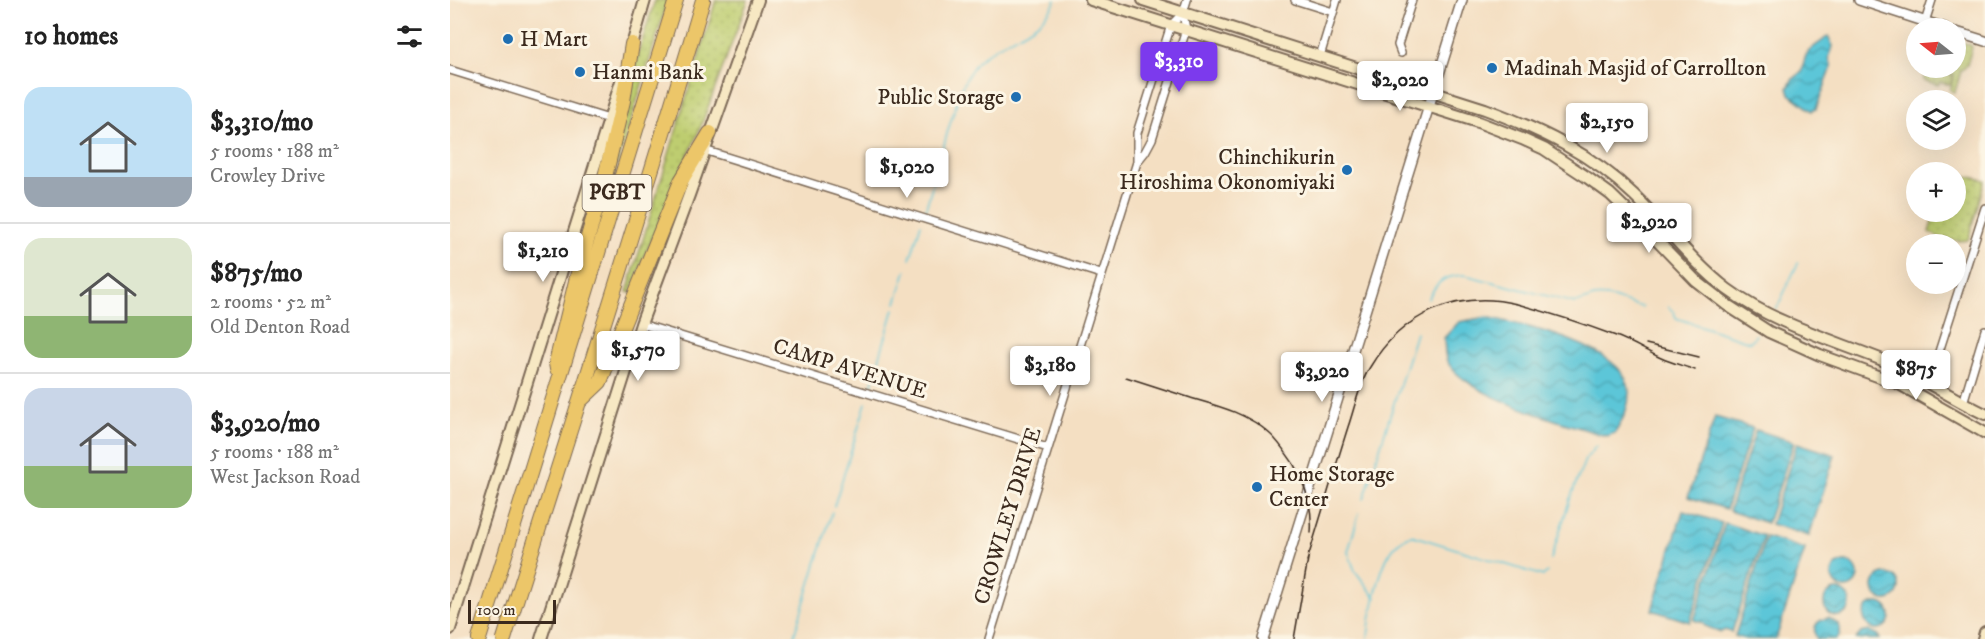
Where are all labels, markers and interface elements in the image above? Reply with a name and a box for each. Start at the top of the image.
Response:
north arrow [1906,18,1966,78]
map controls [1906,18,1966,294]
text: 10 homes [24,20,118,53]
icon: filters [393,20,426,53]
place label: H Mart [520,26,588,53]
marker: H Mart [501,32,515,46]
pin: $3,310 [1130,42,1228,93]
text: $3,310 [1154,49,1204,74]
place label: Madinah Masjid of Carrollton [1504,55,1767,82]
place label: Hanmi Bank [592,59,704,86]
pin: $2,020 [1351,61,1449,112]
marker: Madinah Masjid of Carrollton [1485,61,1499,75]
marker: Hanmi Bank [573,65,587,79]
text: $2,020 [1371,68,1429,93]
place label: Public Storage [877,84,1004,111]
marker: Public Storage [1009,90,1023,104]
button: layers [1906,90,1966,150]
pin: $2,150 [1558,103,1656,154]
text: $3,310/mo [210,106,313,139]
text: $2,150 [1580,110,1634,135]
icon: home [72,111,144,183]
text: 5 rooms · 188 m² [210,139,339,164]
place label: Chinchikurin Hiroshima Okonomiyaki [1119,144,1336,196]
pin: $1,020 [858,148,956,199]
text: $1,020 [880,155,935,180]
button: + [1906,162,1966,222]
marker: Chinchikurin Hiroshima Okonomiyaki [1340,163,1354,177]
text: Crowley Drive [210,164,325,189]
road number: PGBT [582,175,651,211]
pin: $2,920 [1600,203,1698,254]
text: $2,920 [1621,210,1677,235]
pin: $1,210 [494,232,592,283]
button: − [1906,234,1966,294]
text: $1,210 [517,239,569,264]
text: $875/mo [210,257,302,290]
icon: home [72,262,144,334]
text: 2 rooms · 52 m² [210,290,331,315]
text: Old Denton Road [210,315,350,340]
pin: $1,570 [589,331,687,382]
street label: CAMP AVENUE [770,333,930,405]
text: $1,570 [611,338,665,363]
pin: $3,180 [1001,346,1099,397]
pin: $875 [1880,350,1952,401]
pin: $3,920 [1273,352,1371,403]
text: $3,180 [1024,353,1076,378]
text: $875 [1895,357,1937,382]
text: $3,920 [1295,359,1349,384]
text: $3,920/mo [210,407,320,440]
icon: home [72,412,144,484]
street label: CROWLEY DRIVE [968,424,1048,608]
text: 5 rooms · 188 m² [210,440,339,465]
place label: Home Storage Center [1269,461,1395,513]
text: West Jackson Road [210,465,360,490]
marker: Home Storage Center [1250,480,1264,494]
scale bar [468,597,556,624]
text: 100 m [477,600,516,620]

